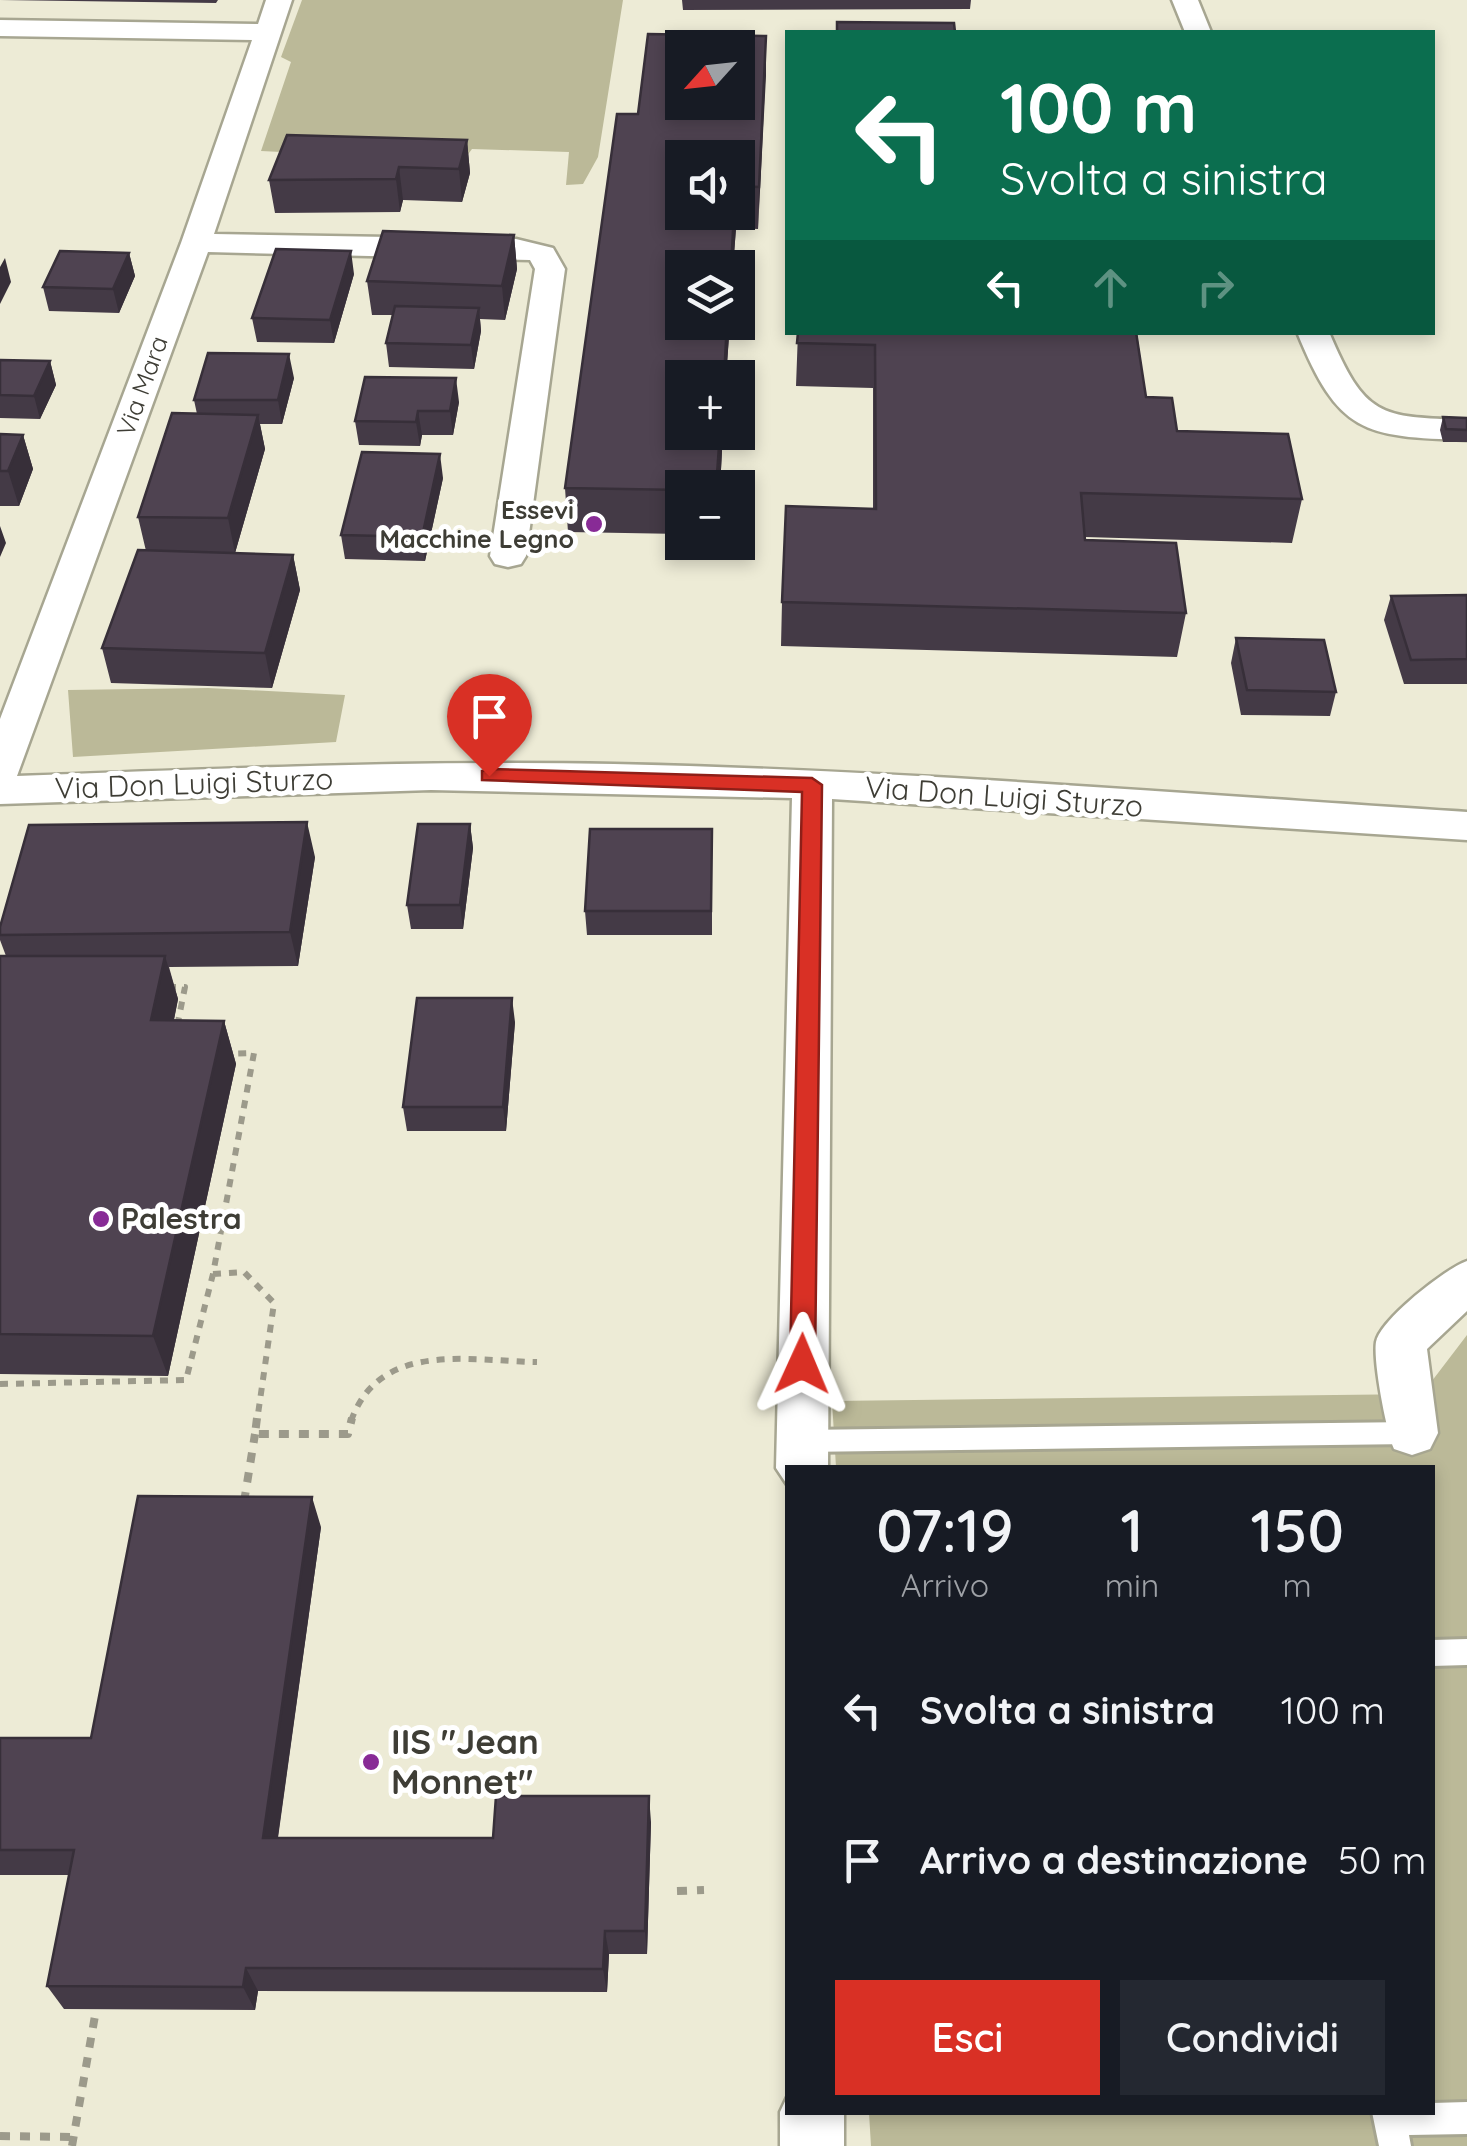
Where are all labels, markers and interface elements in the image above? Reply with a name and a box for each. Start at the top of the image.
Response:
north arrow [665,30,755,120]
map controls [665,30,755,560]
text: 100 m [1000,63,1197,151]
icon: left [835,70,965,200]
button: sound [665,140,755,230]
text: Svolta a sinistra [1000,150,1327,206]
button: layers [665,250,755,340]
icon: left [978,260,1033,315]
icon: ahead [1083,260,1138,315]
icon: right [1188,260,1243,315]
street label: Via Mara [109,332,174,440]
button: + [665,360,755,450]
button: − [665,470,755,560]
place label: Essevi Macchine Legno [379,494,574,554]
marker: Essevi Macchine Legno [583,513,605,535]
pin [447,674,532,777]
icon: arrive [462,689,517,744]
street label: Via Don Luigi Sturzo [54,759,334,807]
street label: Via Don Luigi Sturzo [864,767,1144,825]
place label: Palestra [121,1199,242,1237]
marker: Palestra [90,1208,112,1230]
position arrow [750,1312,854,1416]
text: 07:19 [876,1492,1014,1567]
text: 1 [1121,1492,1144,1567]
text: 150 [1250,1492,1344,1567]
text: Arrivo [901,1565,989,1605]
text: min [1105,1565,1159,1605]
text: m [1283,1565,1312,1605]
icon: left [835,1683,890,1738]
text: Svolta a sinistra [920,1686,1215,1734]
text: 100 m [1281,1686,1385,1734]
place label: IIS "Jean Monnet" [391,1719,539,1803]
marker: IIS "Jean Monnet" [360,1751,382,1773]
icon: arrive [835,1833,890,1888]
text: Arrivo a destinazione [920,1836,1308,1884]
text: 50 m [1338,1836,1426,1884]
button: Esci [835,1980,1100,2095]
button: Condividi [1120,1980,1385,2095]

